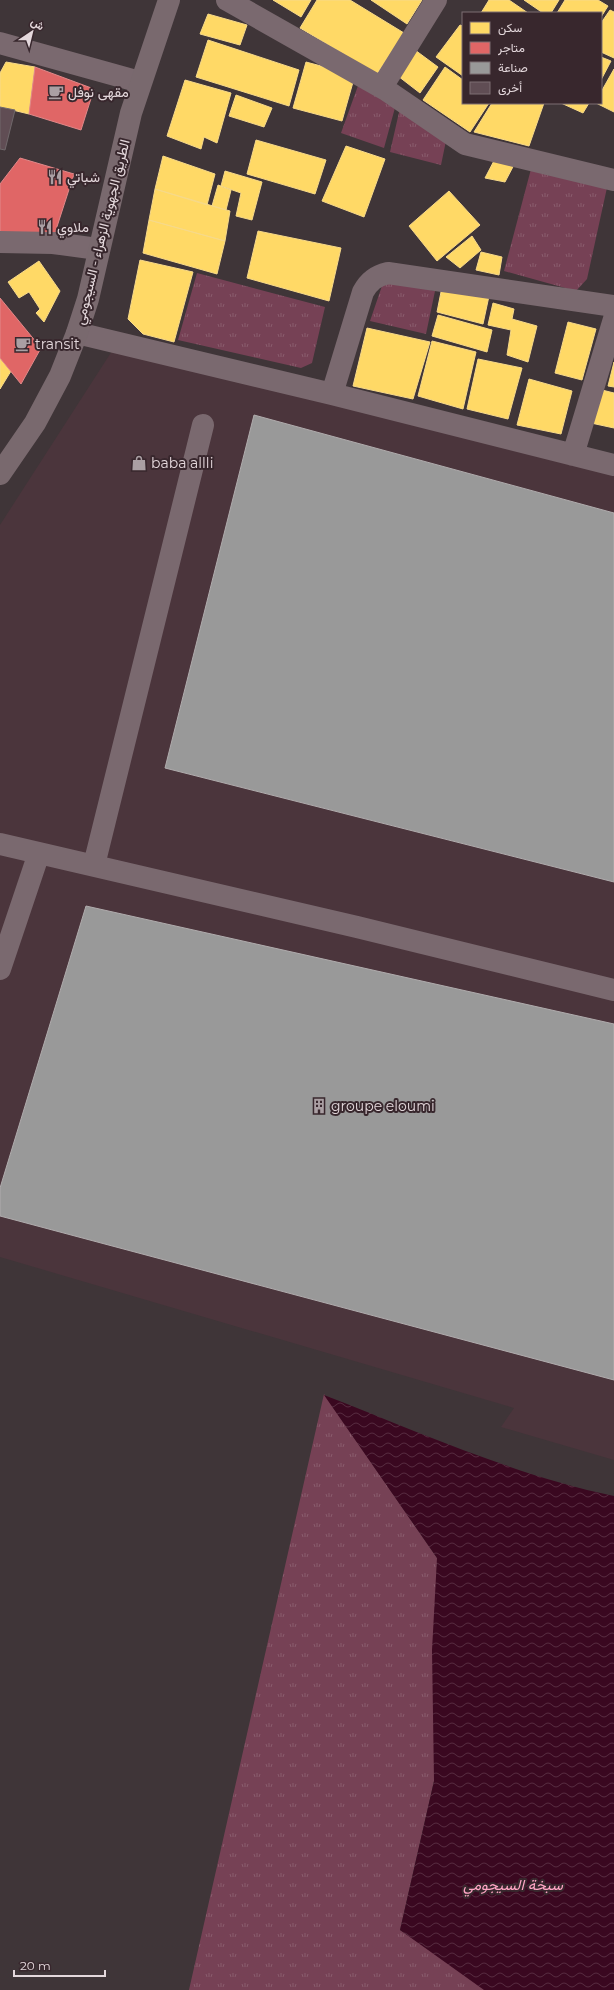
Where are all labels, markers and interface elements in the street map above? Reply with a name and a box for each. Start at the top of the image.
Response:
north arrow [12,12,52,52]
legend [462,12,602,104]
text: ش [28,14,47,33]
text: سكن [498,20,522,36]
text: متاجر [497,40,525,56]
text: صناعة [498,60,528,75]
text: أخرى [498,80,522,96]
cafe icon: مقهى نوفل [47,83,65,101]
place label: مقهى نوفل [68,83,129,101]
street label: الطريق الجهوية الزهراء - السيجومي [70,137,137,327]
restaurant icon: شباتي [46,168,64,186]
place label: شباتي [67,168,100,189]
restaurant icon: ملاوي [36,218,54,236]
place label: ملاوي [57,218,89,239]
cafe icon: transit [14,335,32,353]
place label: transit [35,335,80,353]
shop icon: baba allli [130,454,148,472]
place label: baba allli [151,454,213,472]
building icon: groupe eloumi [310,1097,328,1115]
place label: groupe eloumi [331,1097,435,1115]
water label: سبخة السيجومي [463,1875,564,1897]
scale bar [14,1952,105,1978]
text: 20 m [20,1958,51,1973]

